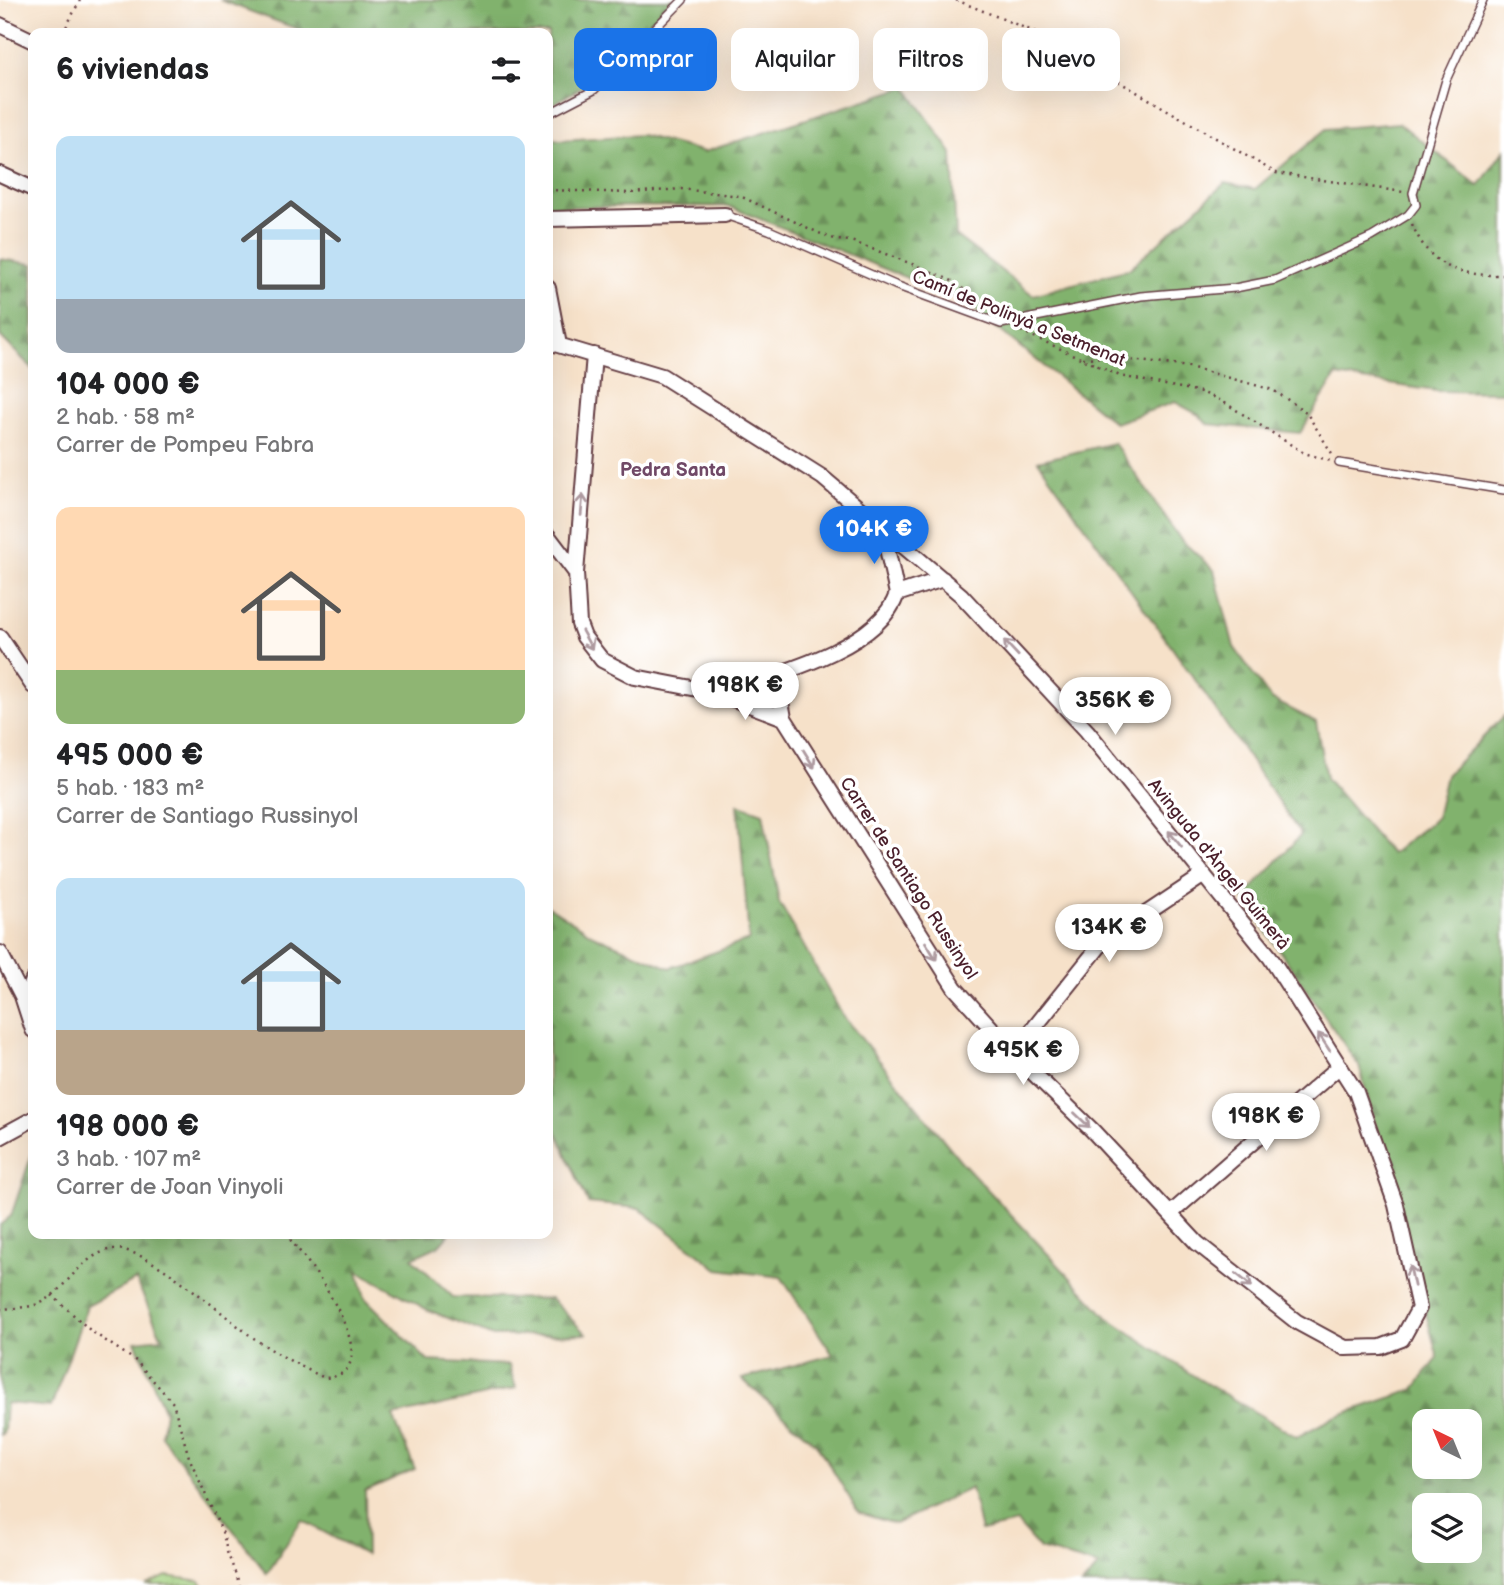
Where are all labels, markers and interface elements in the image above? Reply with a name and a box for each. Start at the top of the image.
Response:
chip: Comprar [574,28,717,91]
chip: Alquilar [731,28,859,91]
chip: Filtros [873,28,988,91]
chip: Nuevo [1002,28,1120,91]
icon: filters [487,51,525,89]
text: 6 viviendas [56,52,209,88]
icon: home [228,182,354,308]
street label: Camí de Polinyà a Setmenat [909,266,1129,371]
text: 104 000 € [56,367,200,403]
text: 2 hab. · 58 m² [56,403,195,431]
text: Carrer de Pompeu Fabra [56,431,314,459]
district label: Pedra Santa [620,459,726,482]
one-way arrow [576,495,589,517]
pin: 104K € [817,506,931,566]
text: 104K € [836,515,912,543]
icon: home [228,553,354,679]
one-way arrow [580,629,594,649]
one-way arrow [1002,640,1019,657]
pin: 198K € [688,662,802,722]
text: 198K € [707,671,783,699]
pin: 356K € [1058,678,1172,737]
text: 356K € [1075,686,1155,714]
text: 495 000 € [56,738,203,774]
one-way arrow [803,748,817,768]
street label: Carrer de Santiago Russinyol [835,773,982,983]
text: 5 hab. · 183 m² [56,774,204,802]
street label: Avinguda d'Àngel Guimerà [1143,774,1295,954]
text: Carrer de Santiago Russinyol [56,802,358,830]
one-way arrow [1167,831,1183,849]
pin: 134K € [1052,904,1166,964]
text: 134K € [1071,913,1147,941]
icon: home [228,924,354,1050]
one-way arrow [925,940,939,960]
pin: 495K € [966,1028,1080,1087]
one-way arrow [1317,1033,1332,1052]
text: 495K € [983,1036,1063,1064]
pin: 198K € [1209,1094,1323,1153]
text: 198K € [1228,1102,1304,1130]
text: 198 000 € [56,1109,199,1145]
one-way arrow [1073,1112,1090,1129]
text: 3 hab. · 107 m² [56,1145,201,1173]
text: Carrer de Joan Vinyoli [56,1173,284,1201]
one-way arrow [1404,1265,1418,1288]
one-way arrow [1234,1272,1252,1287]
north arrow [1412,1409,1482,1479]
map controls [1412,1409,1482,1563]
button: layers [1412,1493,1482,1563]

